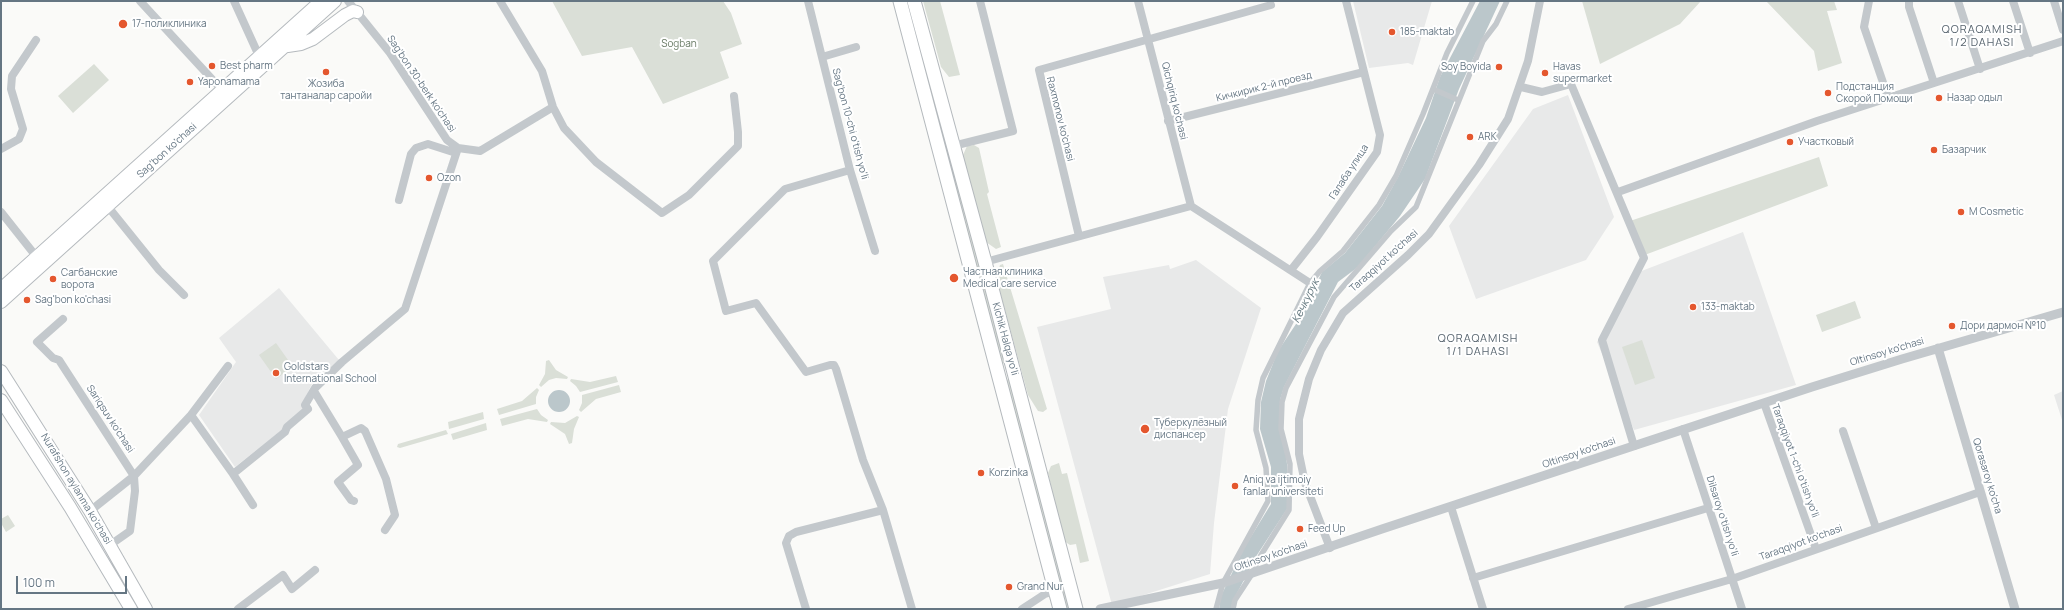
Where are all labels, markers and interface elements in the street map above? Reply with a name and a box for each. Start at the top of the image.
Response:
marker: 17-поликлиника [117,18,129,30]
place label: 17-поликлиника [132,18,206,30]
district label: QORAQAMISH 1/2 DAHASI [1942,23,2022,49]
place label: 185-maktab [1400,26,1454,38]
marker: 185-maktab [1387,27,1397,37]
street label: Sag'bon 30-berk ko'chasi [384,33,458,135]
park label: Sogban [661,38,697,50]
place label: Best pharm [220,60,273,72]
marker: Best pharm [207,61,217,71]
street label: Qichqiriq ko'chasi [1159,61,1189,141]
place label: Soy Boyida [1441,61,1491,73]
place label: Havas supermarket [1553,61,1612,84]
marker: Soy Boyida [1494,62,1504,72]
marker: Жозиба тантаналар саройи [321,67,331,77]
street label: Sag'bon 10-chi o'tish yo'li [829,67,871,181]
marker: Havas supermarket [1540,68,1550,78]
street label: Кичкирик 2-й проезд [1215,69,1313,105]
street label: Raxmonov ko'chasi [1044,75,1076,163]
place label: Yaponamama [198,76,260,88]
marker: Yaponamama [185,77,195,87]
place label: Жозиба тантаналар саройи [280,78,372,102]
place label: Подстанция Скорой Помощи [1836,81,1912,104]
marker: Подстанция Скорой Помощи [1823,88,1833,98]
place label: Назар одыл [1947,92,2002,104]
marker: Назар одыл [1934,93,1944,103]
street label: Sag’bon ko’chasi [135,121,199,181]
place label: ARK [1478,131,1497,143]
marker: ARK [1465,132,1475,142]
place label: Участковый [1798,136,1854,148]
marker: Участковый [1785,137,1795,147]
street label: Галаба улица [1327,142,1371,202]
place label: Базарчик [1942,144,1986,156]
marker: Базарчик [1929,145,1939,155]
place label: Ozon [437,172,461,184]
marker: Ozon [424,173,434,183]
place label: M Cosmetic [1969,206,2024,218]
marker: M Cosmetic [1956,207,1966,217]
street label: Taraqqiyot ko'chasi [1347,227,1421,295]
place label: Частная клиника Medical care service [963,266,1057,290]
place label: Сагбанские ворота [61,267,118,290]
marker: Частная клиника Medical care service [948,272,960,284]
marker: Сагбанские ворота [48,274,58,284]
water label: Кечкурук [1290,277,1322,325]
place label: Sag'bon ko'chasi [35,294,111,306]
marker: Sag'bon ko'chasi [22,295,32,305]
street label: Kichik Halqa yo'li [989,301,1021,377]
place label: 133-maktab [1701,301,1755,313]
marker: 133-maktab [1688,302,1698,312]
place label: Дори дармон №10 [1960,320,2046,332]
marker: Дори дармон №10 [1947,321,1957,331]
district label: QORAQAMISH 1/1 DAHASI [1438,332,1518,358]
street label: Oltinsoy ko'chasi [1849,335,1925,369]
place label: Goldstars International School [284,361,377,384]
marker: Goldstars International School [271,368,281,378]
street label: Sariqsuv ko'chasi [84,383,136,455]
street label: Taraqqiyot 1-chi o'tish yo'li [1769,403,1821,519]
place label: Туберкулёзный диспансер [1154,417,1227,440]
marker: Туберкулёзный диспансер [1139,423,1151,435]
street label: Nurafshon aylanma ko'chasi [38,431,114,547]
street label: Oltinsoy ko'chasi [1541,435,1617,471]
street label: Qorasaroy ko'cha [1970,437,2004,515]
place label: Korzinka [989,467,1028,479]
marker: Korzinka [976,468,986,478]
place label: Aniq va ijtimoiy fanlar universiteti [1243,474,1323,498]
street label: Dilsaroy o'tish yo'li [1703,474,1741,558]
marker: Aniq va ijtimoiy fanlar universiteti [1230,481,1240,491]
street label: Taraqqiyot ko'chasi [1758,522,1844,564]
place label: Feed Up [1308,523,1345,535]
marker: Feed Up [1295,524,1305,534]
street label: Oltinsoy ko'chasi [1233,538,1309,574]
scale bar [18,568,129,594]
text: 100 m [23,574,55,591]
place label: Grand Nur [1017,581,1063,593]
marker: Grand Nur [1004,582,1014,592]

